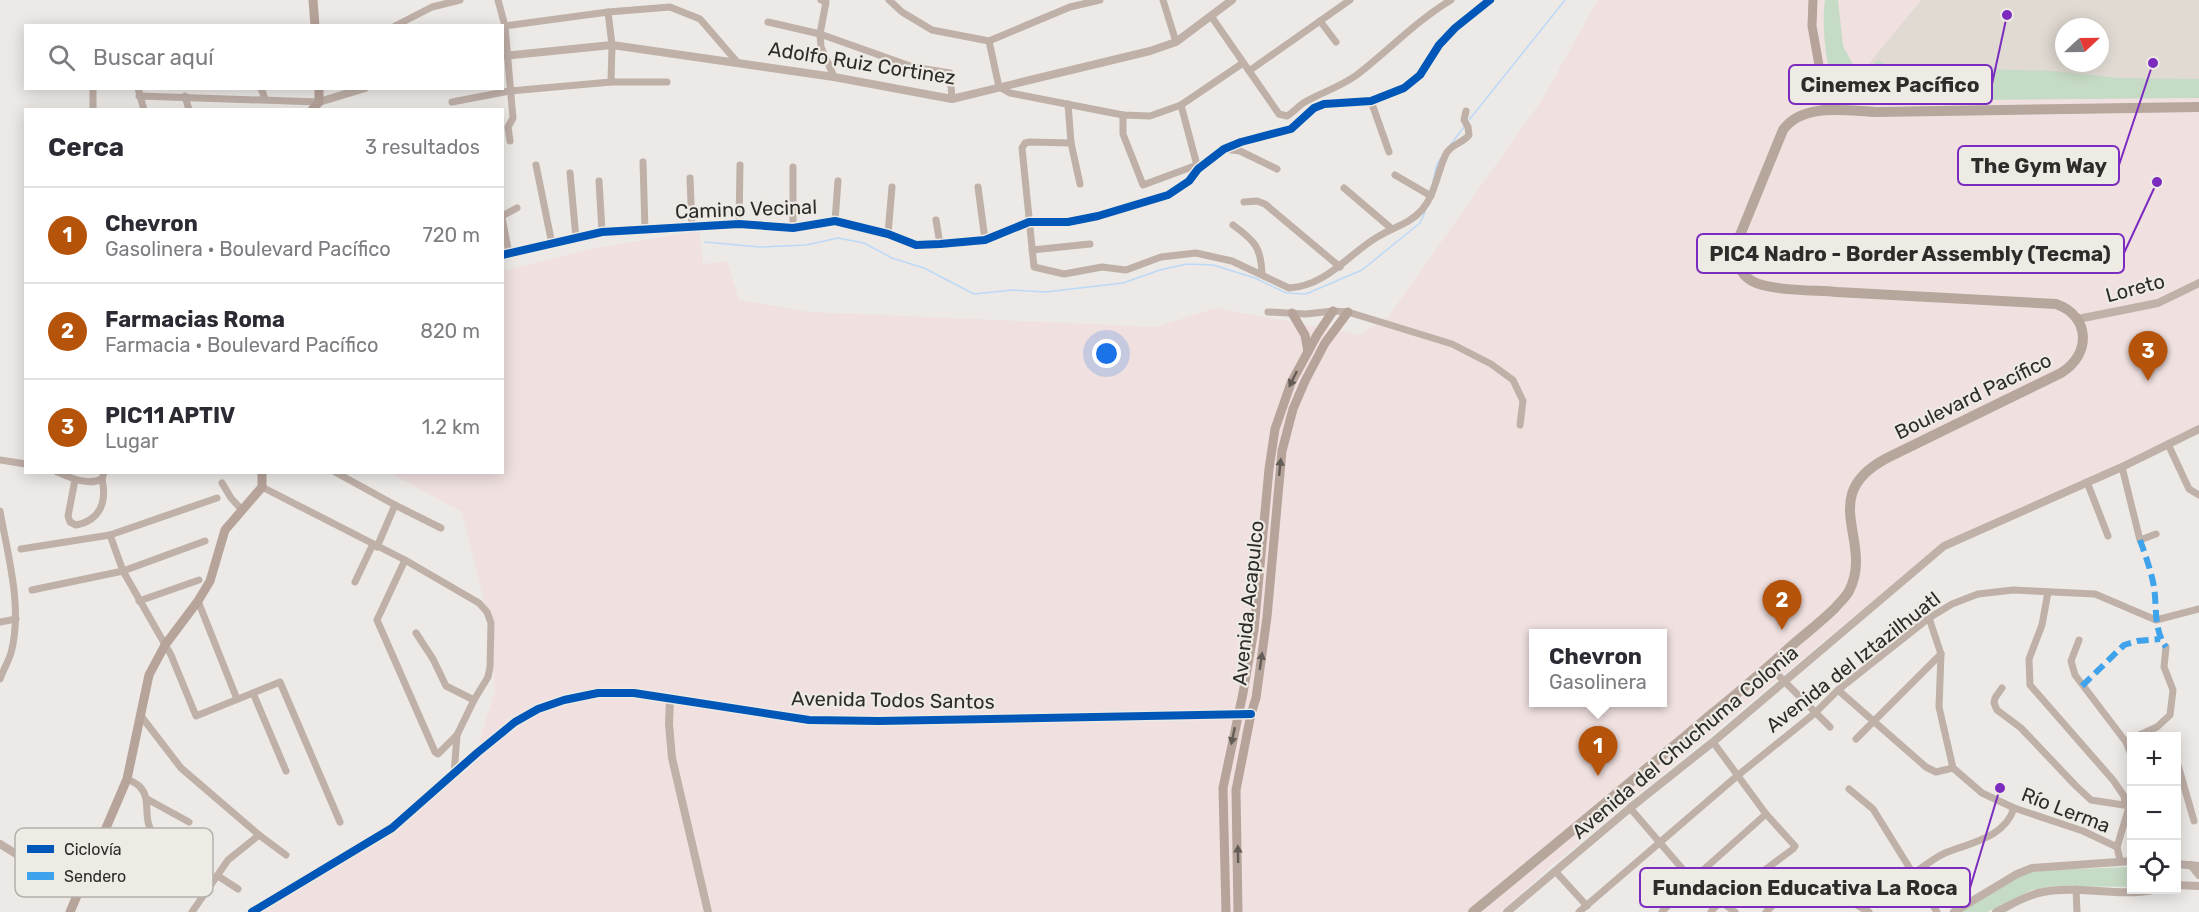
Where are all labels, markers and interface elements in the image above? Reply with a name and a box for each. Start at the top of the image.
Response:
north arrow [2055,18,2109,72]
search box [24,24,504,90]
street label: Adolfo Ruiz Cortinez [767,36,957,90]
icon: search [45,41,78,74]
text: Buscar aquí [93,44,214,71]
callout: Cinemex Pacífico [1789,65,1992,104]
text: Cinemex Pacífico [1800,72,1980,97]
text: Cerca [48,132,124,163]
text: 3 resultados [365,135,480,159]
callout: The Gym Way [1958,146,2119,185]
text: The Gym Way [1971,153,2108,178]
street label: Camino Vecinal [675,195,817,223]
text: Chevron [105,210,198,237]
text: 1 [63,223,72,247]
text: 720 m [423,223,480,247]
callout: PIC4 Nadro - Border Assembly (Tecma) [1697,234,2124,273]
text: Gasolinera · Boulevard Pacífico [105,237,391,261]
text: PIC4 Nadro - Border Assembly (Tecma) [1709,241,2111,266]
street label: Loreto [2103,269,2167,307]
text: Farmacias Roma [105,306,285,333]
text: 2 [61,319,74,343]
text: 820 m [420,319,480,343]
pin: 3 [2128,332,2168,381]
text: Farmacia · Boulevard Pacífico [105,333,378,357]
your location [1092,339,1121,368]
street label: Boulevard Pacífico [1891,348,2055,444]
one-way arrow [1289,371,1298,388]
text: PIC11 APTIV [105,402,235,429]
text: 3 [61,415,74,439]
text: 1.2 km [422,415,480,439]
text: Lugar [105,429,159,453]
one-way arrow [1276,458,1285,477]
street label: Avenida Acapulco [1227,519,1269,687]
pin: 2 [1762,580,1802,630]
street label: Avenida del Iztazilhuatl [1761,586,1945,738]
popup [1529,629,1667,707]
street label: Avenida del Chuchuma Colonia [1567,640,1803,844]
text: Chevron [1549,643,1642,670]
one-way arrow [1256,651,1266,670]
text: Gasolinera [1549,670,1647,694]
street label: Avenida Todos Santos [791,686,995,714]
one-way arrow [1228,726,1237,745]
pin: 1 [1578,726,1618,776]
map controls [2127,732,2181,894]
button: + [2127,732,2181,786]
street label: Río Lerma [2018,782,2114,838]
button: − [2127,786,2181,840]
legend [15,828,213,897]
text: Ciclovía [64,840,122,859]
button: locate [2127,840,2181,894]
one-way arrow [1233,844,1242,863]
text: Sendero [64,867,126,886]
callout: Fundacion Educativa La Roca [1640,868,1970,907]
text: Fundacion Educativa La Roca [1652,875,1958,900]

